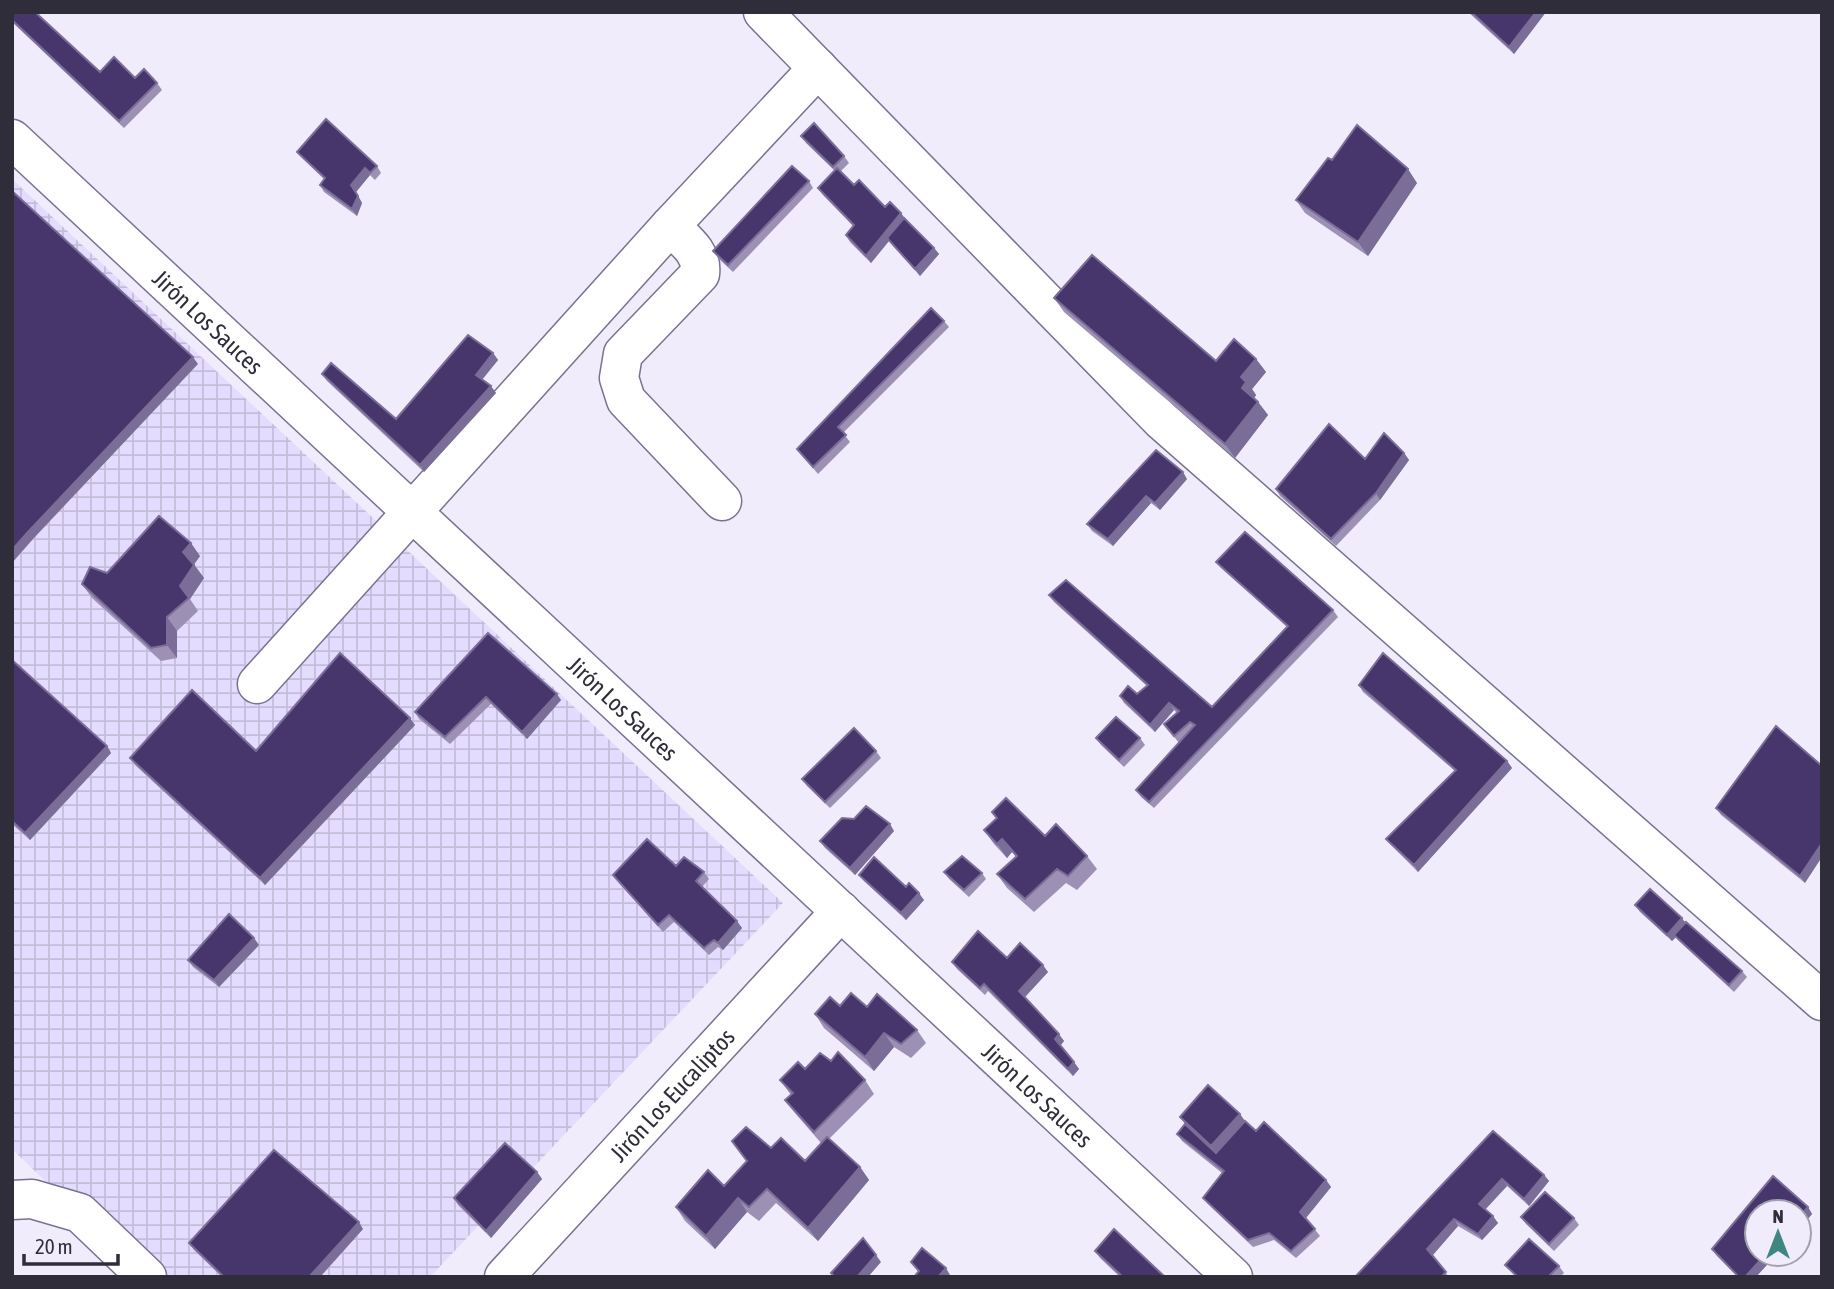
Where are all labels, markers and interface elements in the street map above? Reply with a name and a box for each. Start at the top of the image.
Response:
street label: Jirón Los Sauces [148,264,268,379]
street label: Jirón Los Sauces [562,651,683,766]
street label: Jirón Los Eucaliptos [604,1023,740,1166]
street label: Jirón Los Sauces [977,1037,1098,1153]
north arrow [1743,1198,1813,1268]
text: N [1772,1205,1784,1227]
scale bar [24,1222,119,1266]
text: 20 m [35,1234,73,1258]

